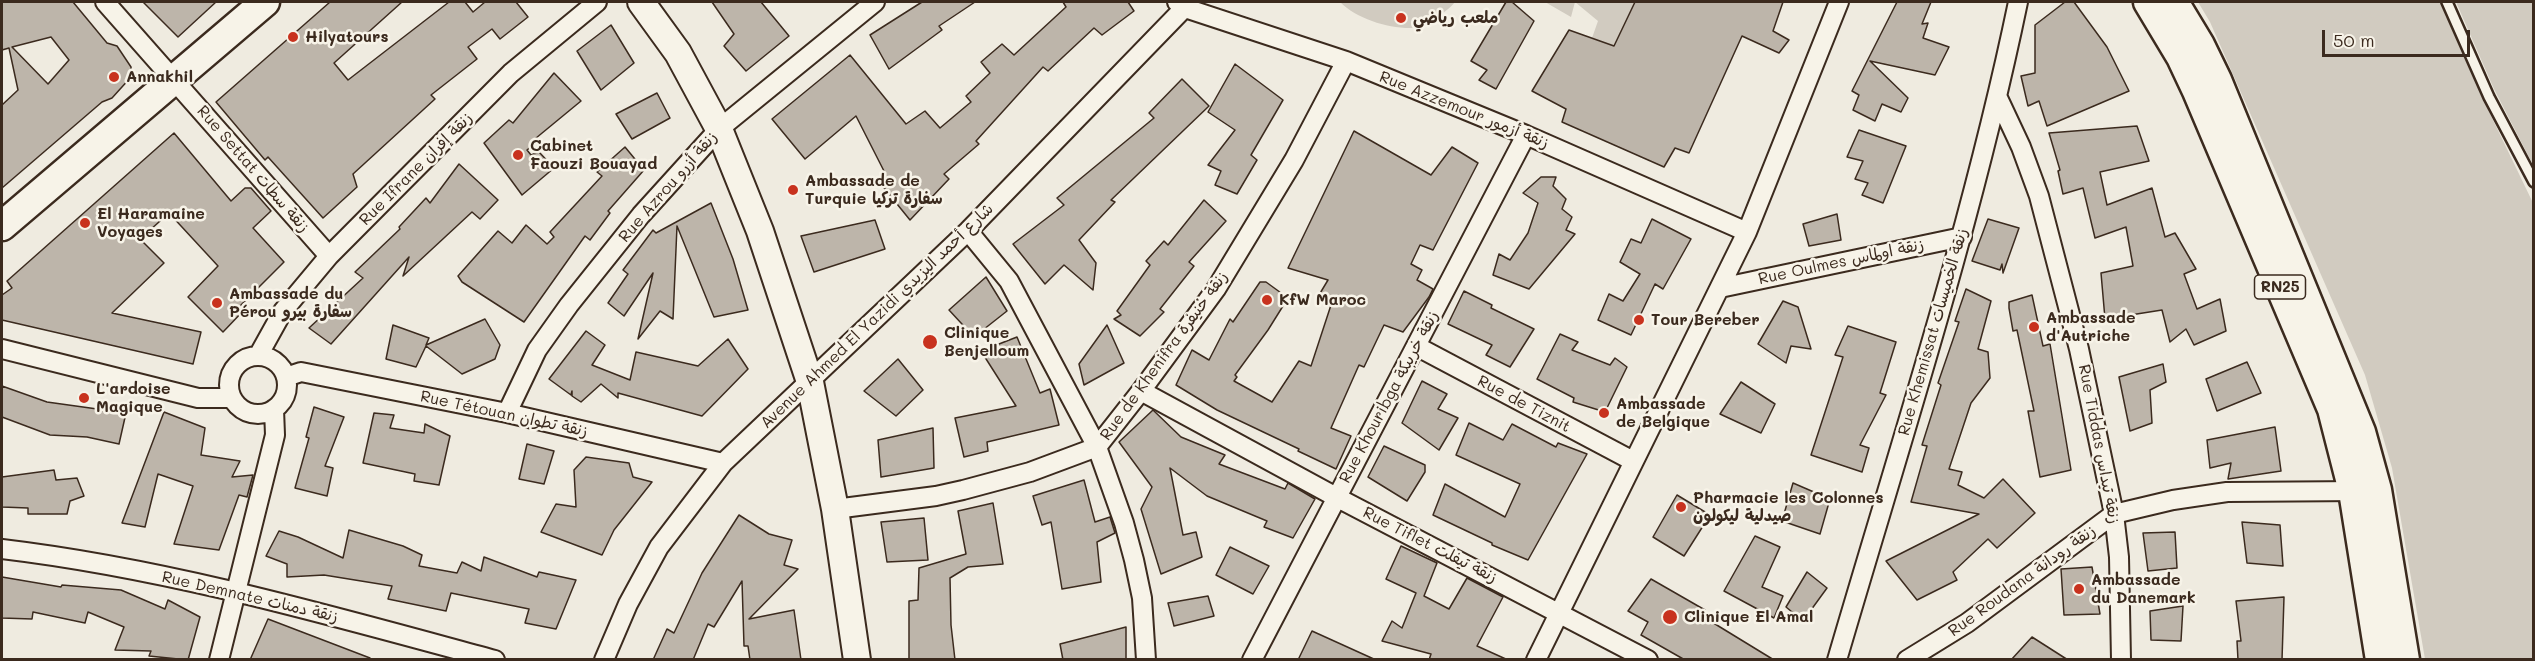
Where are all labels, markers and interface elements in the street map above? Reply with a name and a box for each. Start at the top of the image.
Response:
place label: ملعب رياضي [1413,8,1498,28]
marker: ملعب رياضي [1394,11,1408,25]
scale bar [2325,18,2474,56]
place label: Hilyatours [305,27,388,47]
text: 50 m [2333,28,2375,52]
marker: Hilyatours [286,30,300,44]
place label: Annakhil [126,67,193,87]
street label: Rue Azzemour زنقة أزمور [1377,67,1551,153]
marker: Annakhil [107,70,121,84]
street label: Rue Settat زنقة سطات [193,102,313,236]
street label: Rue Ifrane زنقة إفران [356,109,476,229]
street label: Rue Azrou زنقة أزرو [615,128,721,246]
place label: Cabinet Faouzi Bouayad [530,136,657,174]
marker: Cabinet Faouzi Bouayad [511,148,525,162]
place label: Ambassade de Turquie سفارة تركيا [805,171,942,209]
marker: Ambassade de Turquie سفارة تركيا [786,183,800,197]
street label: Avenue Ahmed El Yazidi شارع أحمد اليزيدي [757,199,997,433]
place label: El Haramaine Voyages [97,204,205,242]
marker: El Haramaine Voyages [78,216,92,230]
street label: Rue Khemissat زنقة الخميسات [1894,226,1972,438]
street label: Rue Oulmes زنقة اولماس [1756,235,1926,289]
street label: Rue de Khenifra زنقة خنيفرة [1096,268,1232,444]
road number: RN25 [2254,275,2306,299]
place label: Ambassade du Pérou سفارة بيرو [229,284,352,322]
place label: KfW Maroc [1279,290,1366,310]
marker: KfW Maroc [1260,293,1274,307]
marker: Ambassade du Pérou سفارة بيرو [210,296,224,310]
street label: Rue Khouribga زنقة خريبكة [1335,308,1443,486]
place label: Ambassade d'Autriche [2046,308,2135,346]
place label: Tour Bereber [1651,310,1760,330]
marker: Tour Bereber [1632,313,1646,327]
marker: Ambassade d'Autriche [2027,320,2041,334]
place label: Clinique Benjelloum [944,323,1029,361]
marker: Clinique Benjelloum [921,333,939,351]
street label: Rue Tiddas زنقة تيداس [2074,363,2124,525]
street label: Rue de Tiznit [1474,371,1574,437]
place label: L'ardoise Magique [96,379,171,417]
street label: Rue Tétouan زنقة تطوان [419,387,589,441]
marker: L'ardoise Magique [77,391,91,405]
place label: Ambassade de Belgique [1616,394,1710,432]
marker: Ambassade de Belgique [1597,406,1611,420]
place label: Pharmacie les Colonnes صيدلية ليكولون [1693,488,1883,526]
marker: Pharmacie les Colonnes صيدلية ليكولون [1674,500,1688,514]
street label: Rue Tiflet زنقة تيفلت [1360,503,1500,587]
street label: Rue Roudana زنقة رودانة [1945,521,2099,641]
street label: Rue Demnate زنقة دمنات [160,567,340,627]
place label: Ambassade du Danemark [2091,570,2196,608]
marker: Ambassade du Danemark [2072,582,2086,596]
place label: Clinique El Amal [1684,607,1813,627]
marker: Clinique El Amal [1661,608,1679,626]

